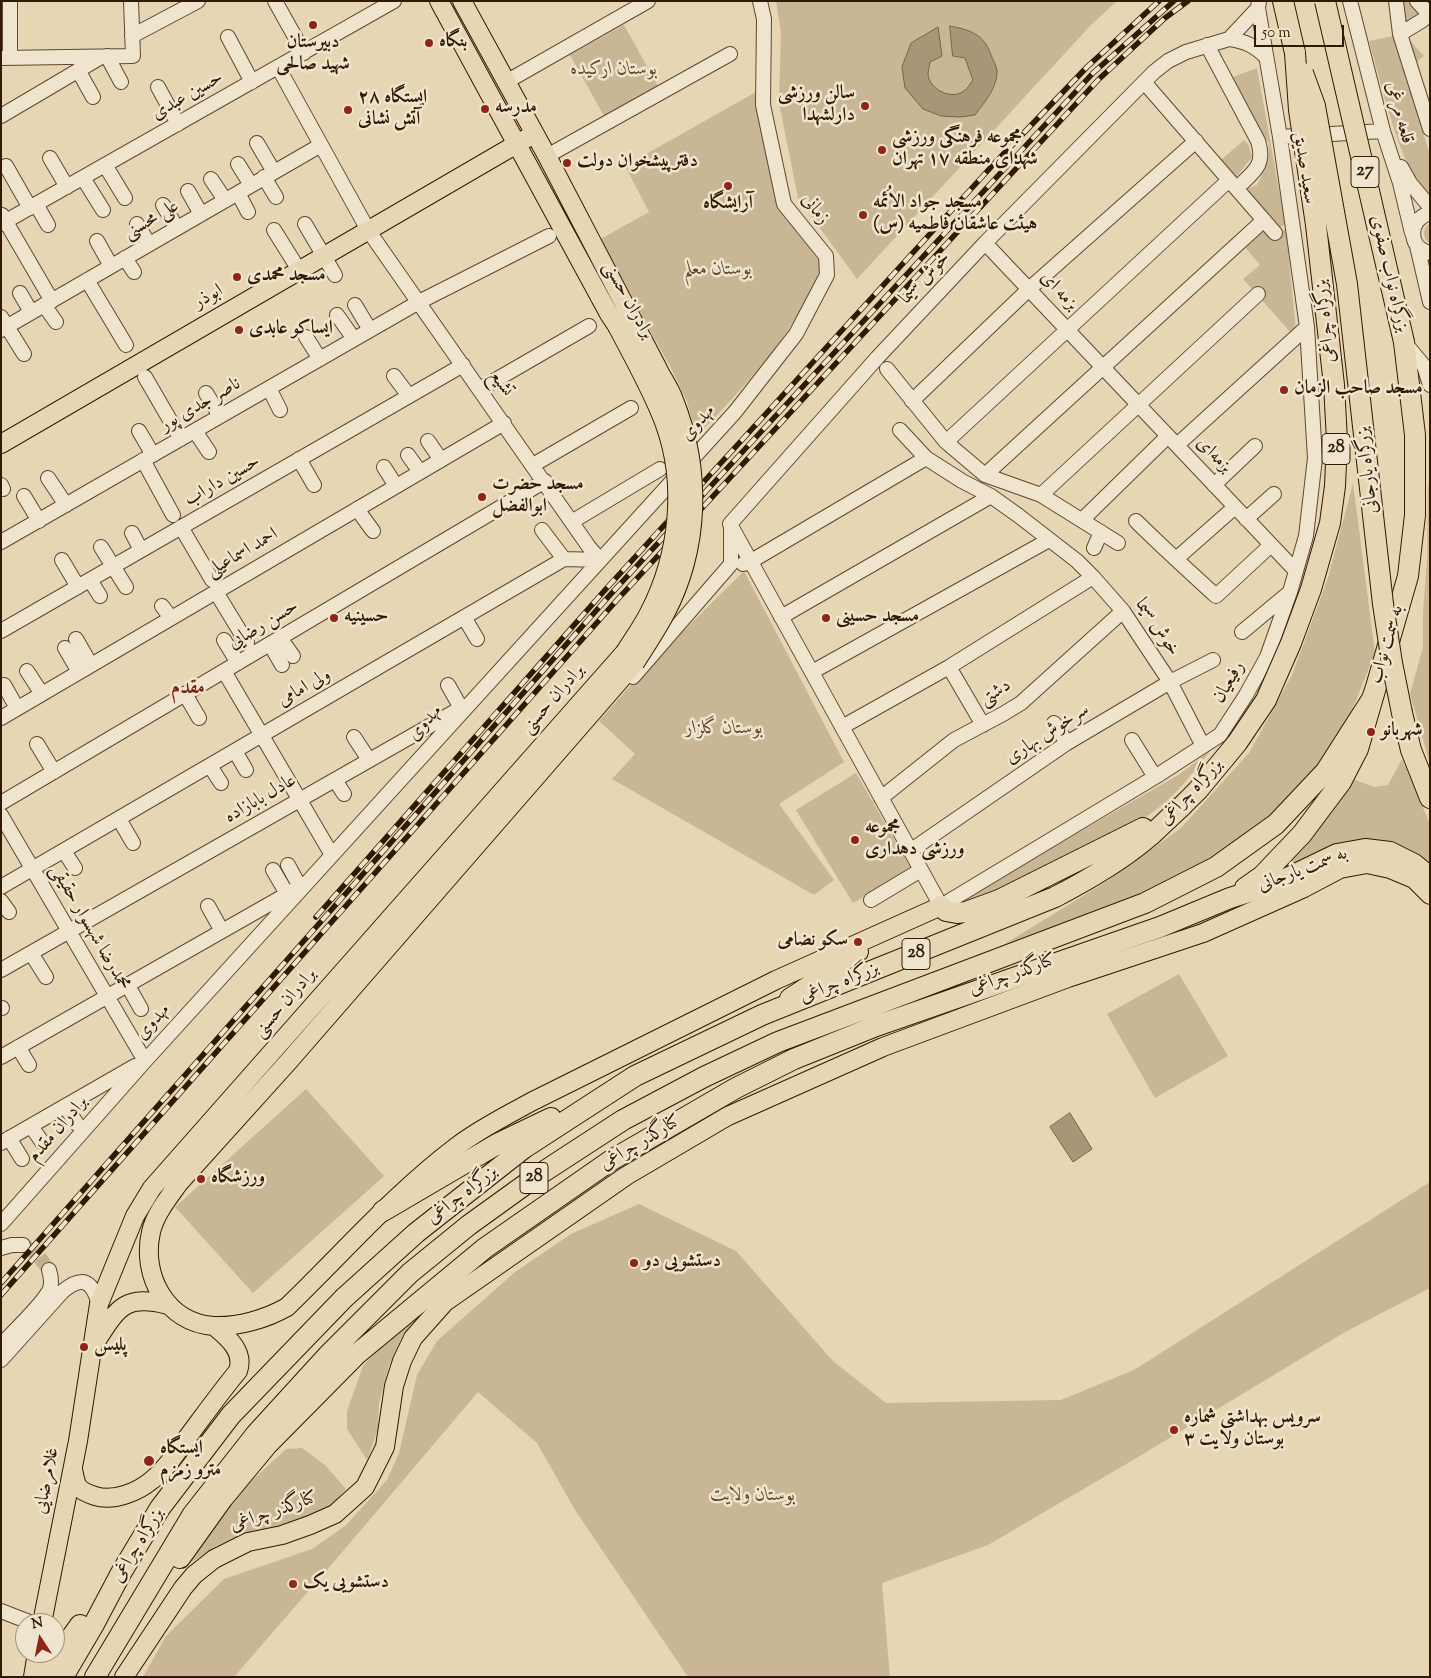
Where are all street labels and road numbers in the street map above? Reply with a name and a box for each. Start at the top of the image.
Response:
street label: حسین عبدی [148,67,228,127]
street label: قلعه مرغی [1379,79,1417,147]
street label: سعید صدیق [1286,130,1320,206]
road number: 27 [1351,156,1379,188]
street label: زمانی [795,190,833,230]
street label: علی محسنی [120,196,184,246]
street label: بزرگراه نواب صفوی [1363,213,1413,335]
street label: خوش سیما [896,248,956,310]
street label: برادران حسنی [596,258,658,344]
street label: بزمه ای [1034,267,1082,317]
street label: بزرگراه چراغی [1311,278,1343,364]
street label: ابوذر [190,281,228,315]
street label: تشیع [483,366,517,402]
street label: ناصر جدی پور [157,374,245,438]
street label: مهدوی [677,401,721,447]
street label: بزرگراه یارجانی [1353,425,1385,515]
street label: بزمه‌ای [1190,433,1236,479]
road number: 28 [1322,434,1350,464]
street label: حسین داراب [181,451,265,513]
street label: احمد اسماعیلی [203,524,283,584]
street label: خوش سیما [1129,595,1183,661]
street label: حسن رضایی [225,596,303,656]
street label: به سمت نواب [1366,603,1410,687]
street label: رفیعیان [1209,658,1251,708]
street label: برادران حسنی [517,660,591,740]
street label: ولی امامی [274,665,336,713]
street label: دشتی [976,675,1016,713]
street label: سرخوش بهاری [1002,699,1094,771]
street label: مهدوی [404,701,448,747]
street label: بزرگراه چراغی [1155,755,1229,831]
street label: عادل بابازاده [221,770,301,830]
street label: به سمت یارجانی [1255,843,1351,899]
street label: محمدرضا شهسوار حقیقی [44,861,134,995]
road number: 28 [902,939,930,970]
street label: کنارگذر چراغی [967,950,1059,1002]
street label: بزرگراه چراغی [797,958,883,1010]
street label: برادران حسنی [249,964,323,1044]
street label: مهدوی [132,1000,176,1046]
street label: برادران مقدم [24,1092,94,1168]
street label: کنارگذر چراغی [596,1111,686,1177]
street label: بزرگراه چراغی [423,1161,503,1231]
road number: 28 [520,1162,548,1194]
street label: غلامرضایی [30,1446,66,1516]
street label: کنارگذر چراغی [228,1488,320,1538]
street label: بزرگراه چراغی [108,1504,170,1588]

